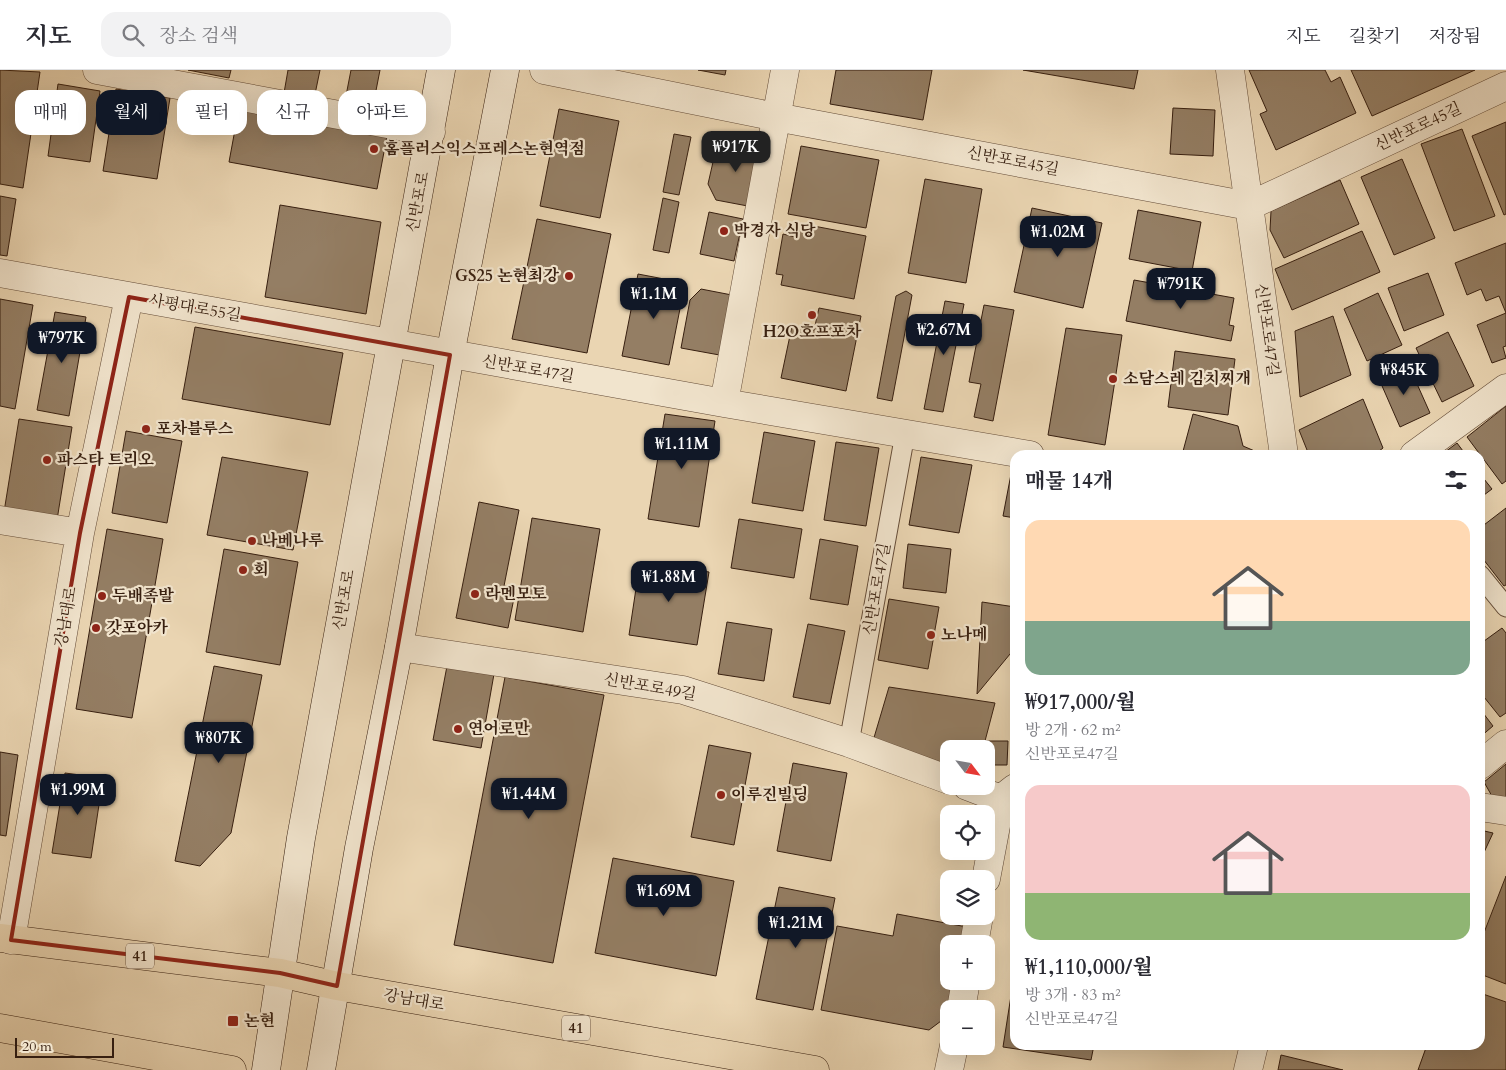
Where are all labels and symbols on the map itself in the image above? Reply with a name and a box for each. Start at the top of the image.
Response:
street label: 신반포로45길 [1371,97,1465,157]
pin: ₩917K [701,131,771,173]
place label: 홈플러스익스프레스논현역점 [384,138,585,160]
street label: 신반포로45길 [965,141,1061,181]
marker: 홈플러스익스프레스논현역점 [368,143,380,155]
street label: 신반포로 [401,169,435,234]
pin: ₩1.02M [1017,216,1099,258]
place label: 박경자 식당 [734,220,816,242]
marker: 박경자 식당 [718,225,730,237]
place label: GS25 논현최강 [455,265,560,287]
pin: ₩791K [1146,268,1216,310]
marker: GS25 논현최강 [563,270,575,282]
pin: ₩1.1M [619,278,689,320]
street label: 신반포로47길 [1250,282,1284,378]
street label: 사평대로55길 [147,289,243,327]
marker: H2O호프포차 [806,309,818,321]
pin: ₩2.67M [903,314,985,356]
place label: H2O호프포차 [763,321,862,343]
pin: ₩797K [27,322,97,364]
street label: 신반포로47길 [480,350,576,388]
pin: ₩845K [1369,354,1439,396]
place label: 소담스레 김치찌개 [1123,368,1251,390]
marker: 소담스레 김치찌개 [1107,373,1119,385]
place label: 포차블루스 [156,418,234,440]
marker: 포차블루스 [140,423,152,435]
pin: ₩1.11M [641,428,723,470]
place label: 파스타 트리오 [57,449,155,471]
marker: 파스타 트리오 [41,454,53,466]
place label: 나베나루 [262,530,324,552]
marker: 나베나루 [246,535,258,547]
street label: 신반포로47길 [858,541,896,637]
place label: 회 [253,559,268,581]
pin: ₩1.88M [628,560,710,603]
marker: 회 [237,564,249,576]
street label: 신반포로 [328,567,360,632]
place label: 라멘모토 [485,583,547,605]
street label: 강남대로 [50,584,82,649]
place label: 두배족발 [112,585,174,607]
marker: 라멘모토 [469,588,481,600]
marker: 두배족발 [96,590,108,602]
place label: 갓포아카 [106,617,168,639]
marker: 갓포아카 [90,622,102,634]
place label: 노나메 [941,624,987,646]
marker: 노나메 [925,629,937,641]
street label: 신반포로49길 [602,668,698,706]
place label: 연어로만 [468,718,530,740]
pin: ₩807K [184,722,254,764]
marker: 연어로만 [452,723,464,735]
north arrow [940,740,995,795]
pin: ₩1.99M [37,774,119,816]
pin: ₩1.44M [488,778,570,820]
place label: 이루진빌딩 [731,784,808,806]
marker: 이루진빌딩 [715,789,727,801]
pin: ₩1.69M [623,874,705,917]
pin: ₩1.21M [755,906,837,949]
road number: 41 [126,944,154,968]
street label: 강남대로 [382,984,447,1016]
place label: 논현 [244,1010,275,1032]
marker: 논현 [226,1014,240,1028]
road number: 41 [562,1016,590,1040]
scale bar [15,1035,114,1058]

